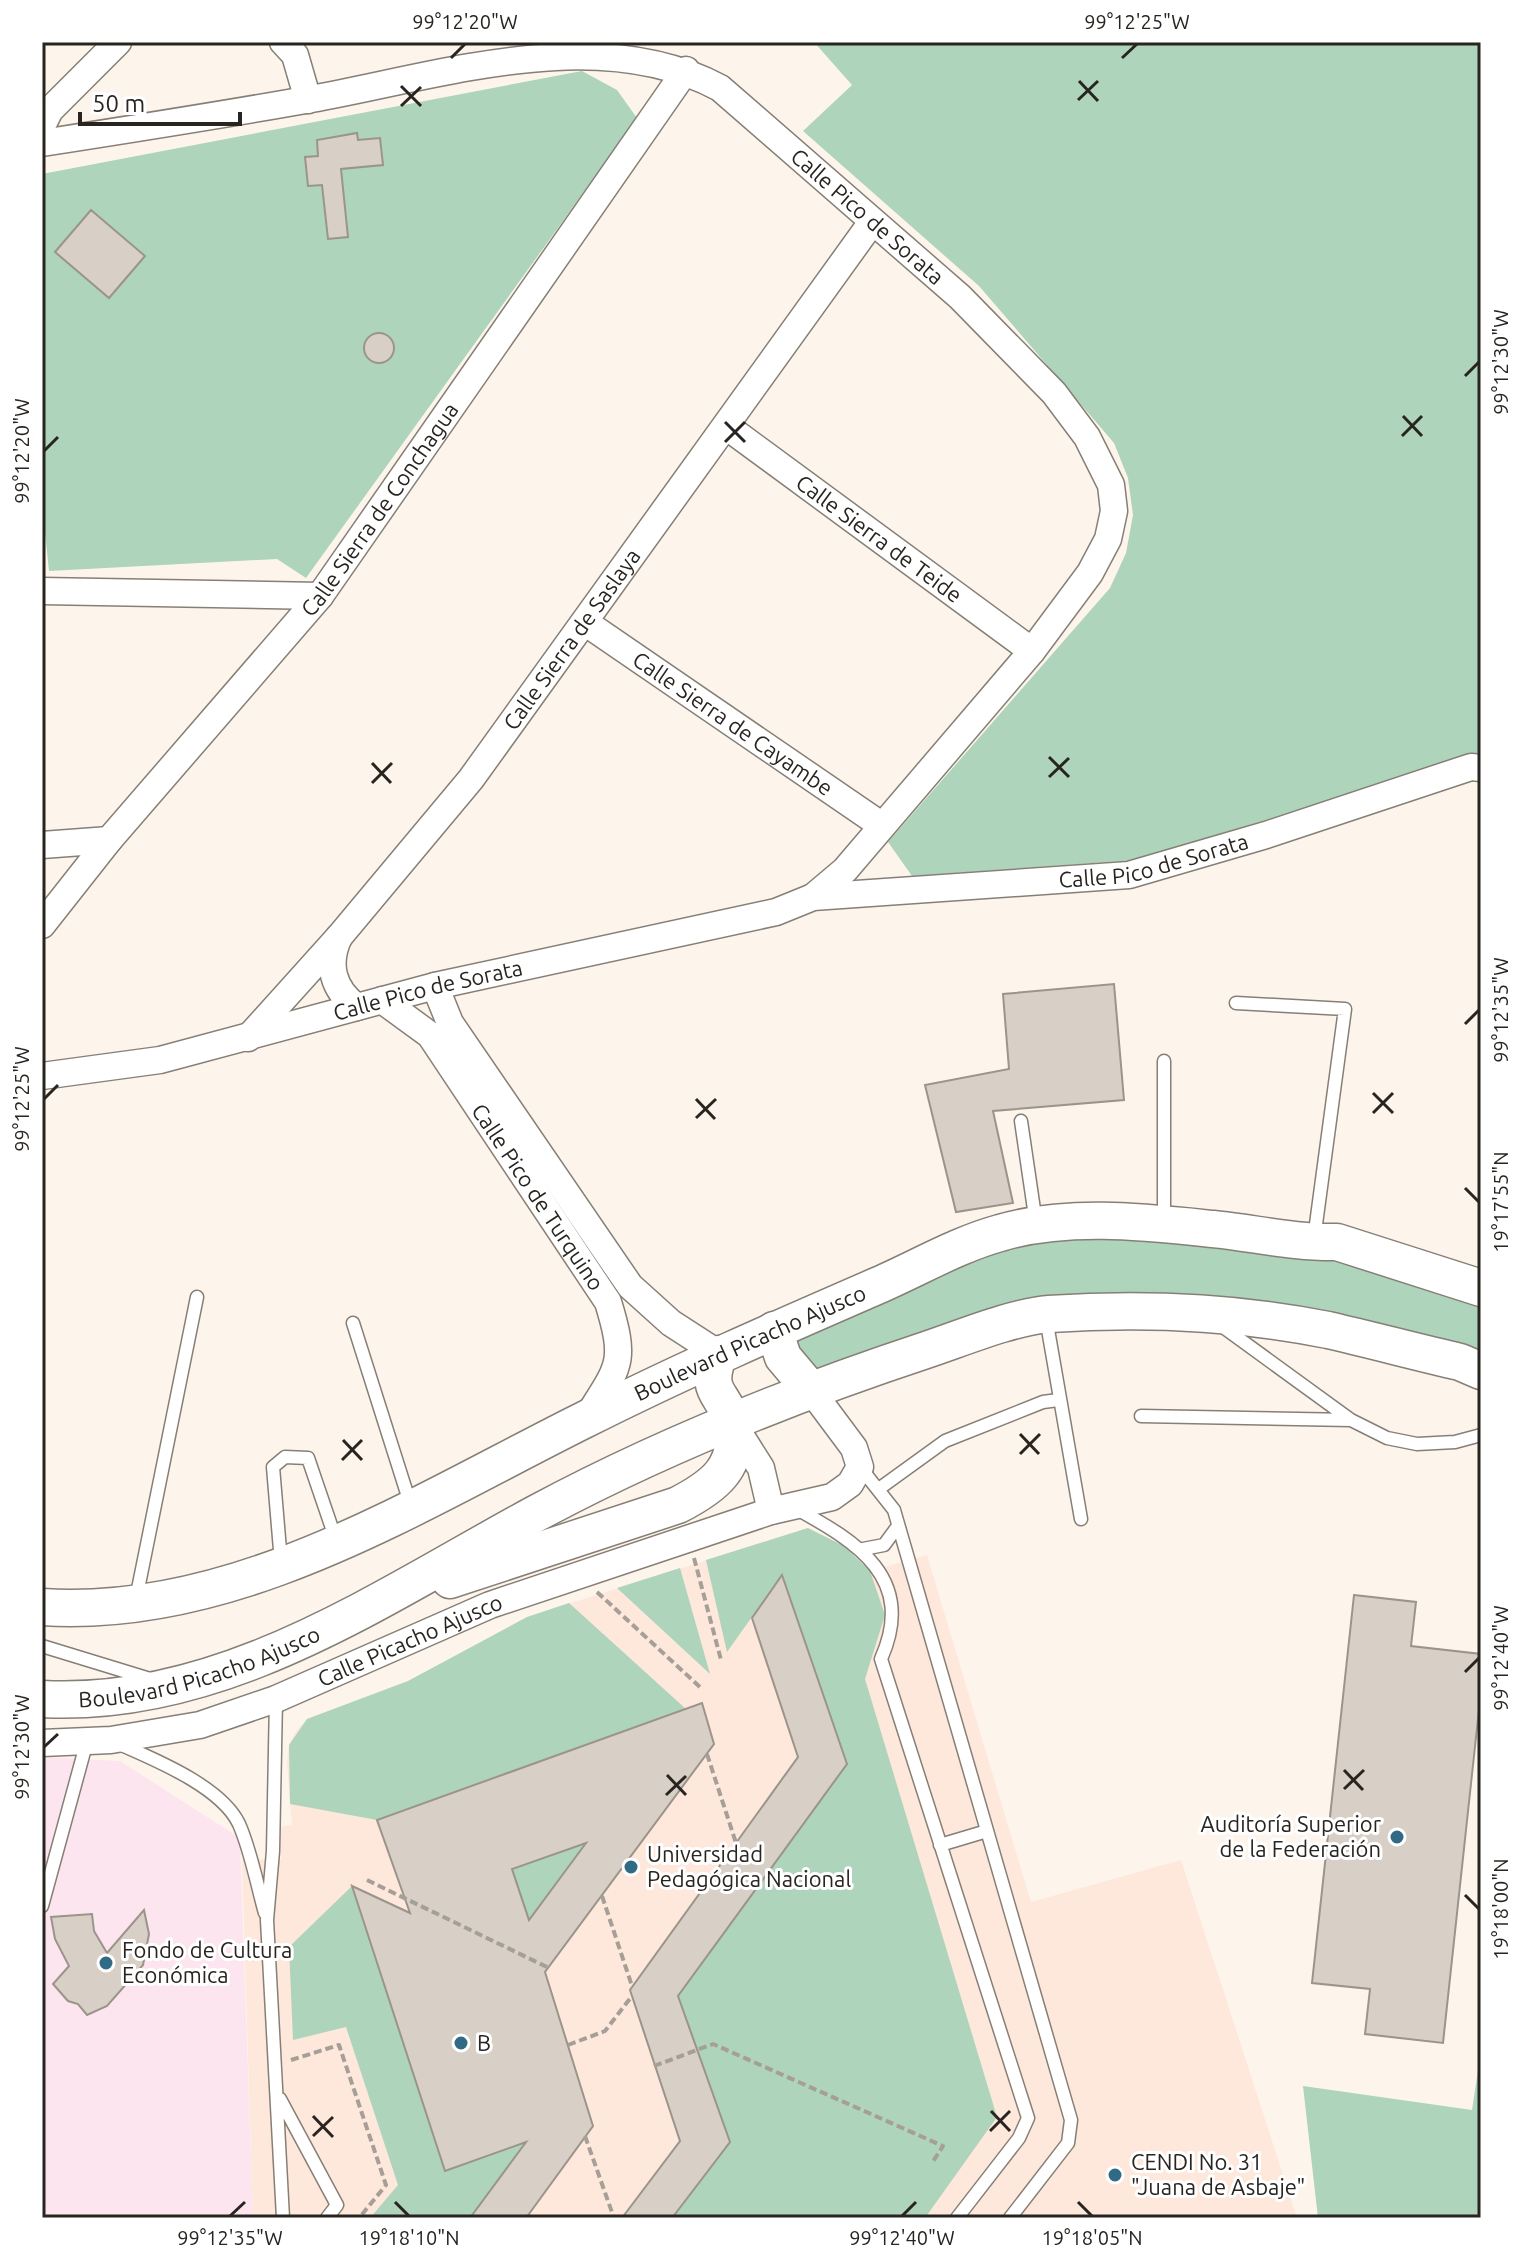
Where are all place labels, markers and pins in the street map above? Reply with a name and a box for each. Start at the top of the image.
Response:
place label: Auditoría Superior de la Federación [1200,1811,1382,1861]
marker: Auditoría Superior de la Federación [1388,1828,1406,1846]
place label: Universidad Pedagógica Nacional [647,1841,851,1891]
marker: Universidad Pedagógica Nacional [622,1858,640,1876]
place label: Fondo de Cultura Económica [122,1937,292,1987]
marker: Fondo de Cultura Económica [97,1954,115,1972]
place label: B [477,2030,491,2055]
marker: B [452,2034,470,2052]
place label: CENDI No. 31 "Juana de Asbaje" [1131,2149,1305,2199]
marker: CENDI No. 31 "Juana de Asbaje" [1106,2166,1124,2184]

